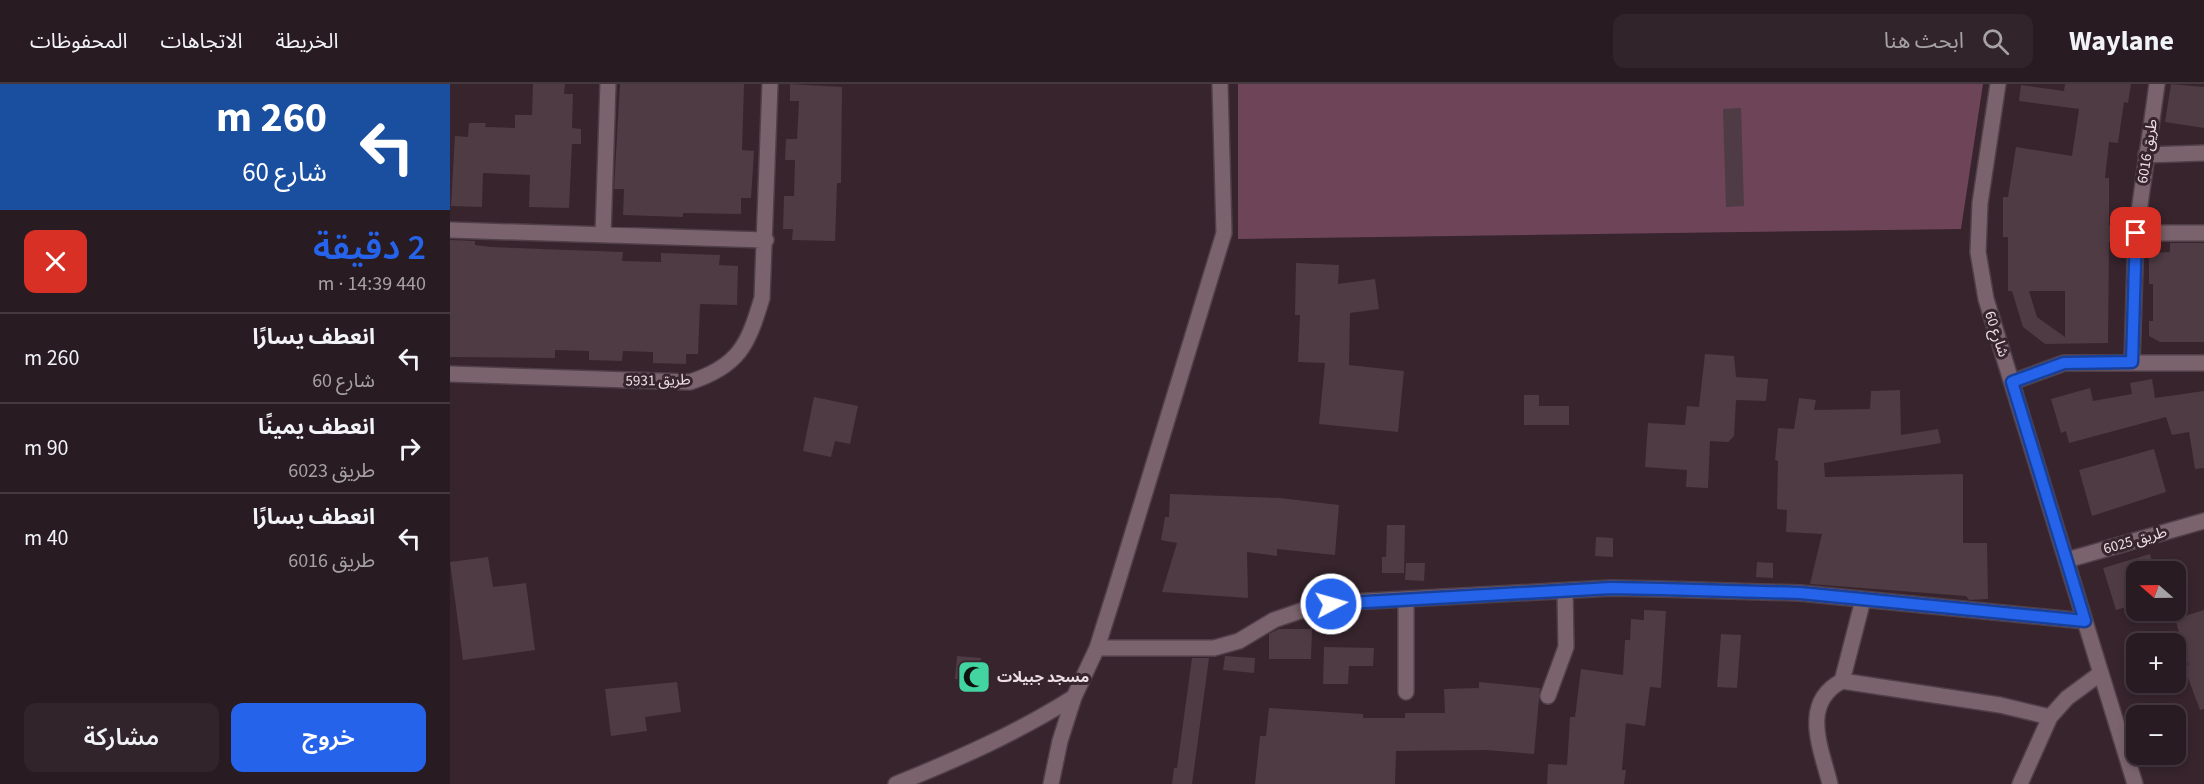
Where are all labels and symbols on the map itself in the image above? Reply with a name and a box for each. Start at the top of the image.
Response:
street label: طريق 6016 [2132,117,2163,185]
pin [2110,207,2161,258]
street label: شارع 60 [1978,308,2014,360]
street label: طريق 5931 [625,369,691,392]
street label: طريق 6025 [2101,521,2169,560]
north arrow [2126,561,2186,621]
position arrow [1299,572,1363,636]
mosque icon: مسجد جبيلات [956,659,992,695]
place label: مسجد جبيلات [997,667,1089,688]

